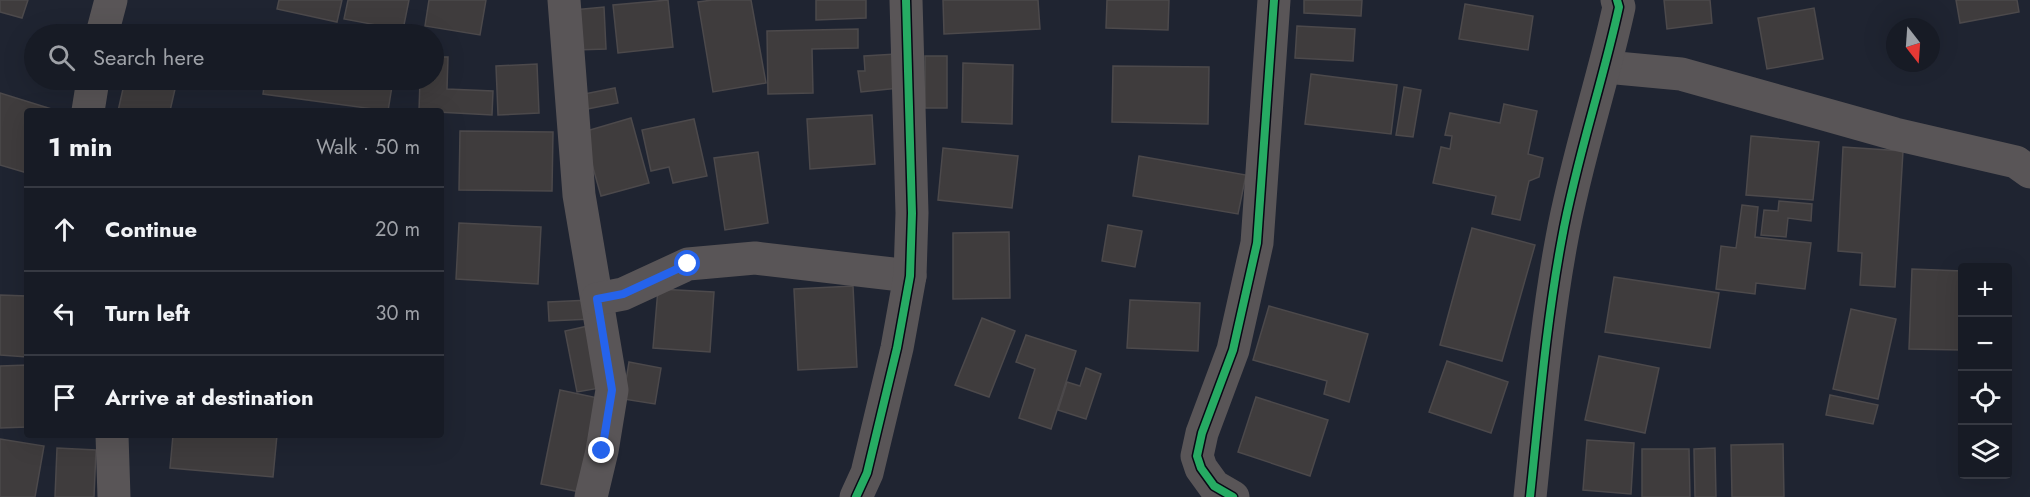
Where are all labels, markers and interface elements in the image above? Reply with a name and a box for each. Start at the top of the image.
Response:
north arrow [1886,18,1940,72]
search box [24,24,444,90]
icon: search [45,41,78,74]
text: Search here [93,41,204,73]
text: 1 min [48,128,112,166]
text: Walk · 50 m [316,133,420,162]
icon: ahead [48,213,81,246]
text: Continue [105,213,197,245]
text: 20 m [375,215,420,244]
route start [674,250,700,276]
map controls [1958,263,2012,479]
button: + [1958,263,2012,317]
icon: left [48,297,81,330]
text: Turn left [105,297,190,329]
text: 30 m [375,299,420,328]
button: − [1958,317,2012,371]
button: locate [1958,371,2012,425]
icon: arrive [48,381,81,414]
text: Arrive at destination [105,381,314,413]
button: layers [1958,425,2012,479]
route end [588,437,614,463]

